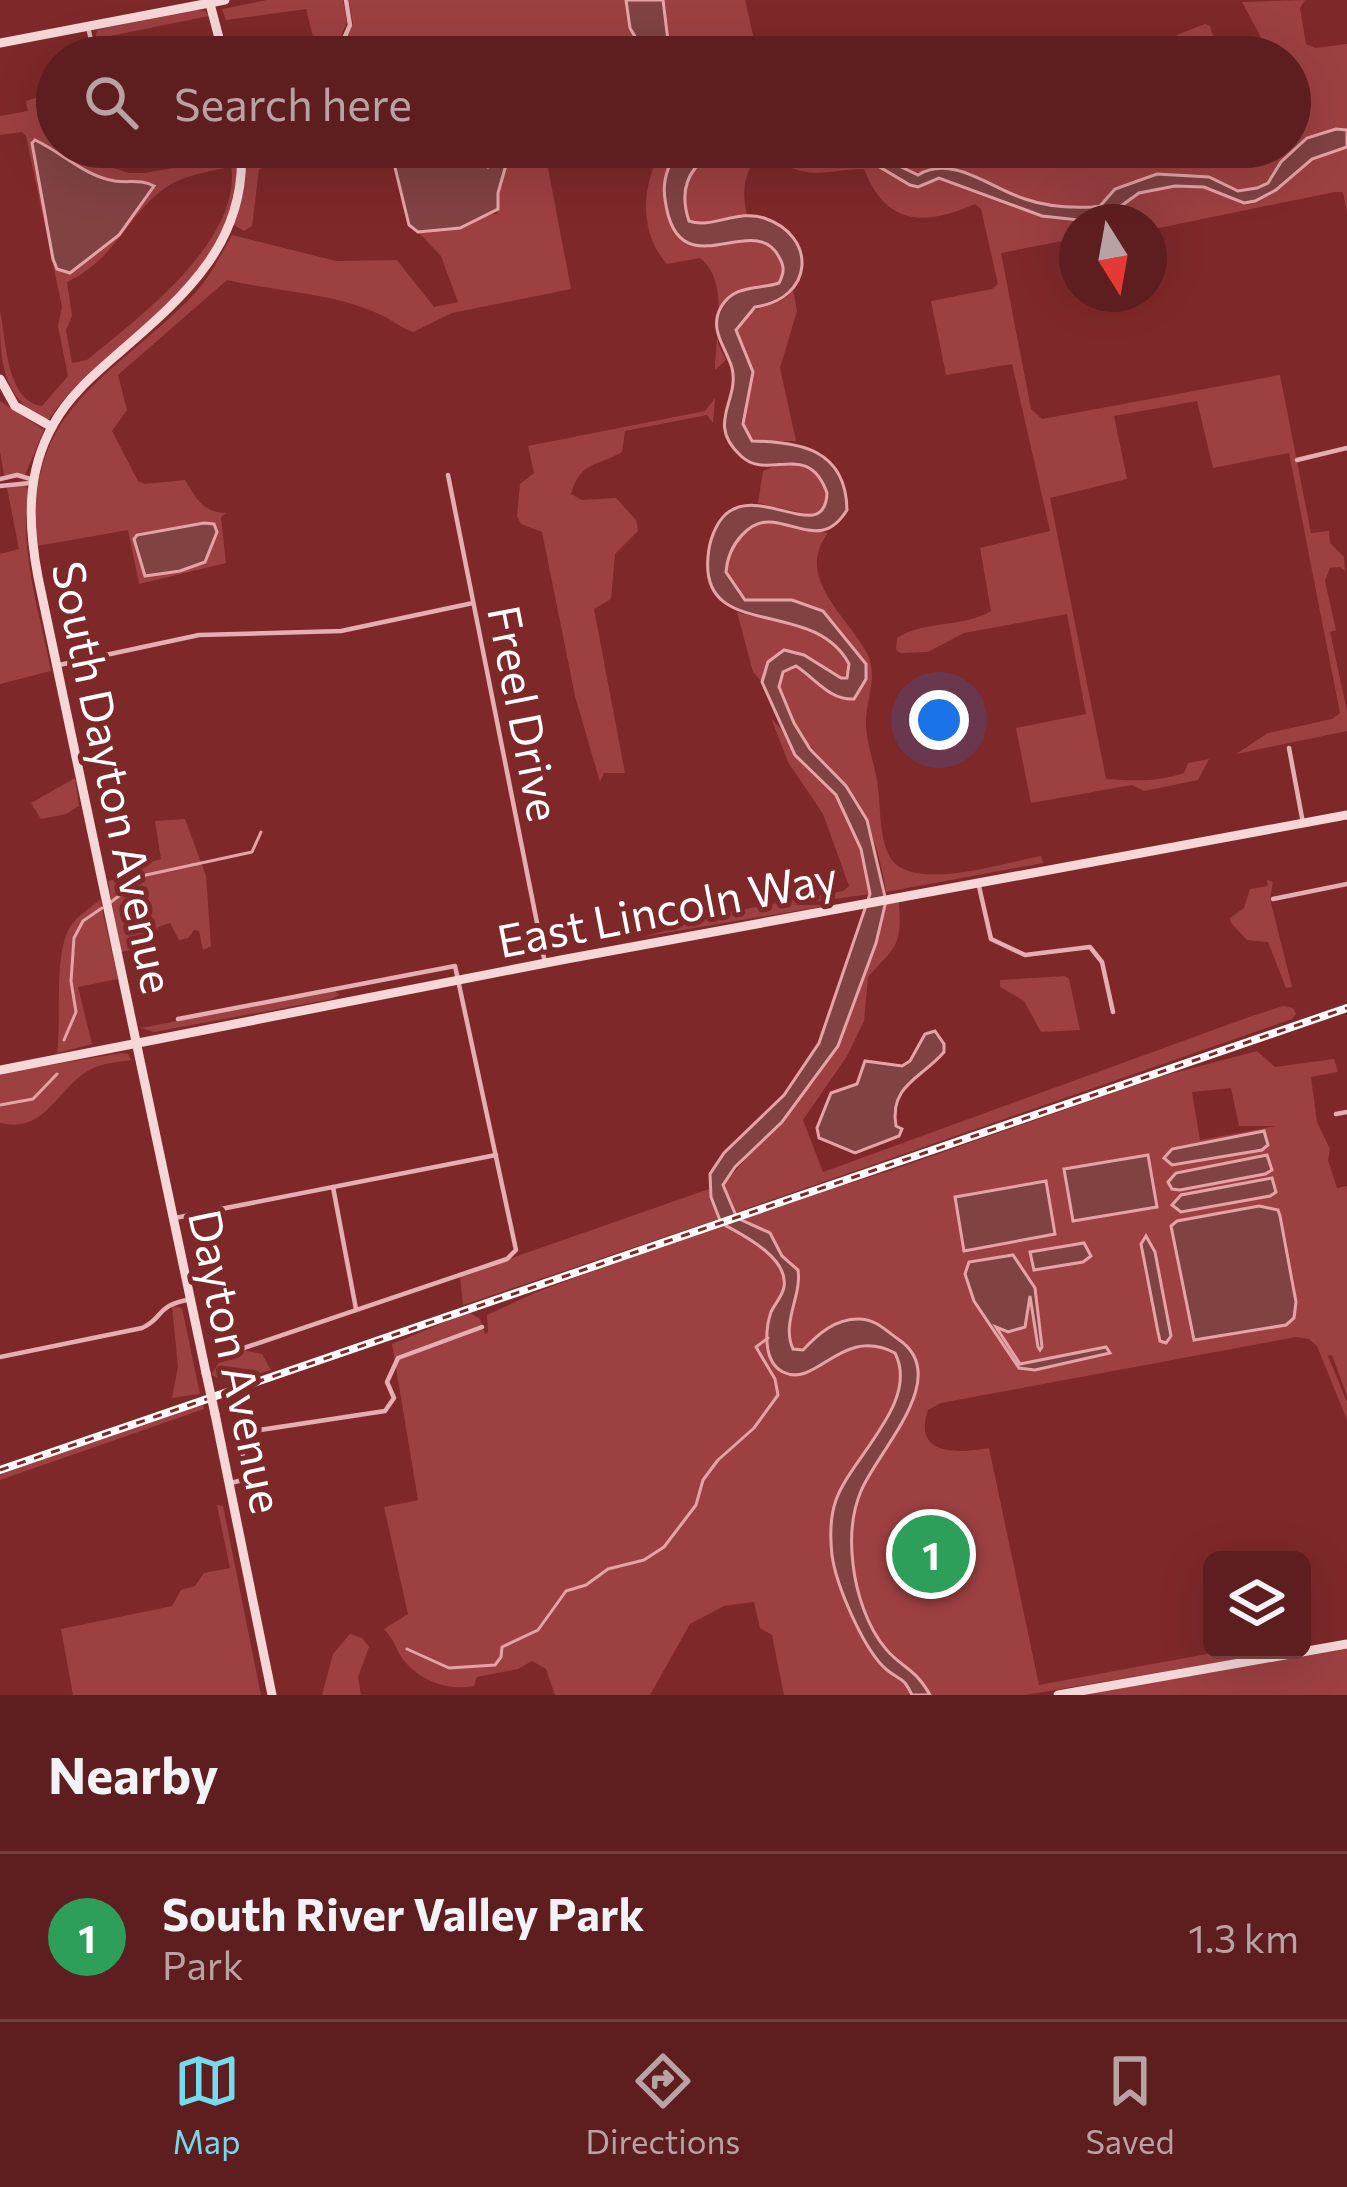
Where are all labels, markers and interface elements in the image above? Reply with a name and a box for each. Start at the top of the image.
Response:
search box [36,36,1311,168]
icon: search [78,69,144,135]
text: Search here [174,75,412,130]
north arrow [1059,204,1167,312]
street label: South Dayton Avenue [42,556,188,998]
street label: Freel Drive [478,600,574,826]
your location [909,690,969,750]
street label: East Lincoln Way [492,847,842,967]
street label: Dayton Avenue [179,1204,297,1518]
pin: 1 [892,1509,970,1599]
map controls [1203,1551,1311,1659]
button: layers [1203,1551,1311,1659]
text: Nearby [48,1742,218,1805]
text: South River Valley Park [162,1885,644,1940]
text: 1 [78,1913,96,1961]
text: 1.3 km [1188,1913,1299,1961]
text: Park [162,1940,244,1988]
tab: Map [173,2048,241,2161]
tab: Directions [586,2048,740,2161]
tab: Saved [1085,2048,1174,2161]

